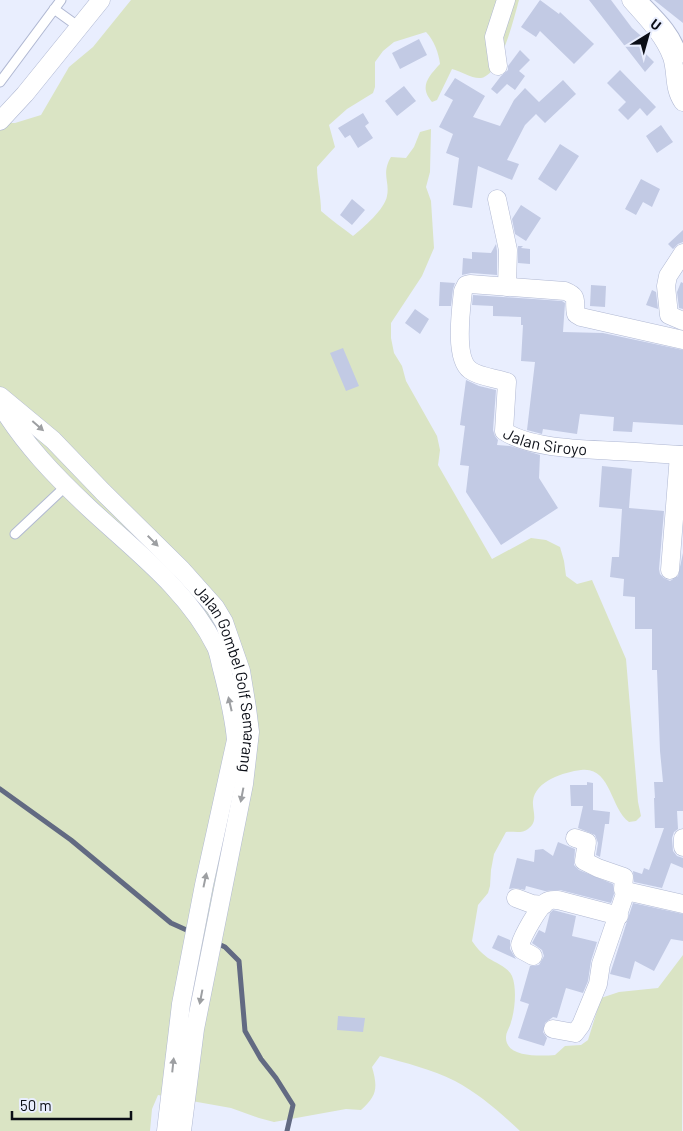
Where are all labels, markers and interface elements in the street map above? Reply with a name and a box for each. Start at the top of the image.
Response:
north arrow [623,10,673,60]
text: U [647,15,665,34]
one-way arrow [31,421,44,432]
street label: Jalan Siroyo [500,423,588,458]
one-way arrow [146,535,158,547]
street label: Jalan Gombel Golf Semarang [190,580,260,773]
one-way arrow [226,696,234,711]
one-way arrow [238,787,246,803]
one-way arrow [201,872,209,887]
one-way arrow [197,989,205,1005]
one-way arrow [169,1057,177,1073]
scale bar [12,1088,131,1120]
text: 50 m [20,1096,52,1114]

